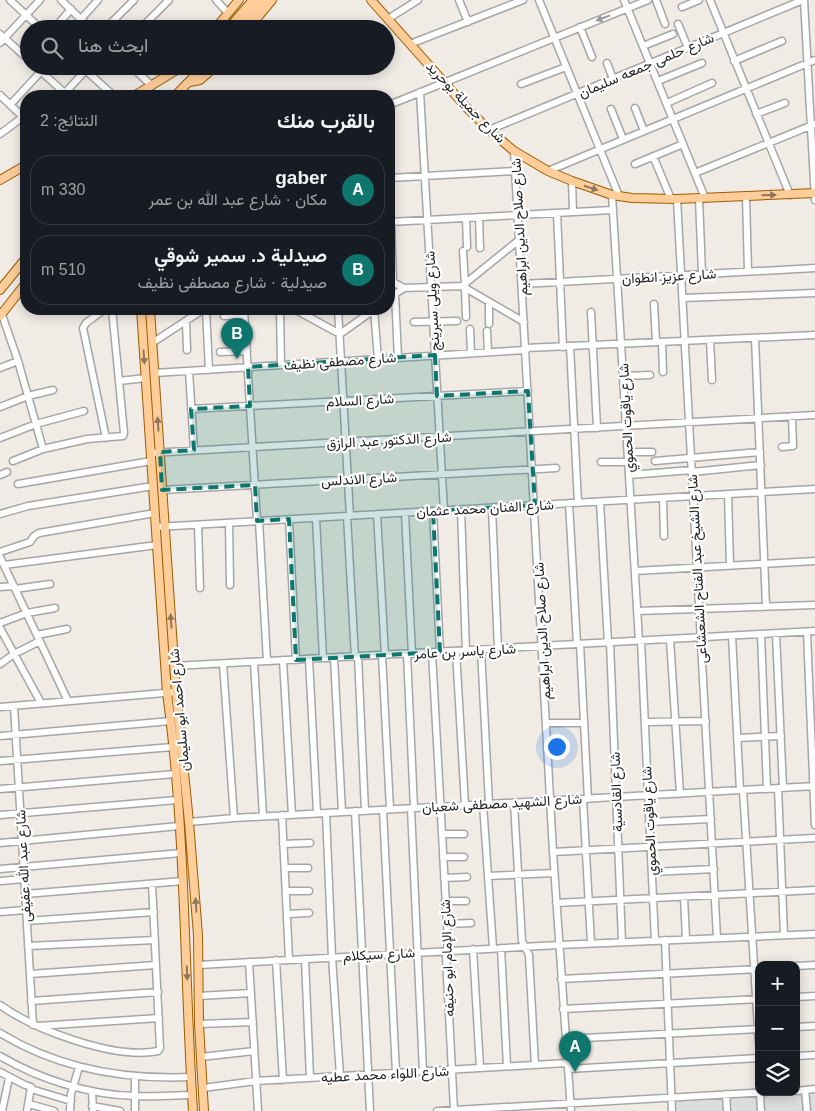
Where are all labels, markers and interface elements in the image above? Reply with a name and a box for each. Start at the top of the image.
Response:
one-way arrow [595,15,610,22]
search box [20,20,395,75]
street label: شارع حلمى جمعه سليمان [576,29,717,104]
icon: search [38,34,66,62]
text: ابحث هنا [78,35,148,56]
street label: شارع جميلة بوحريد [421,58,509,148]
text: بالقرب منك [277,109,375,132]
text: النتائج: 2 [40,112,98,129]
street label: شارع صلاح الدين ابراهيم [507,158,534,296]
text: gaber [275,167,327,188]
text: 330 m [41,181,85,198]
text: A [352,181,364,198]
one-way arrow [584,184,599,192]
text: مكان · شارع عبد الله بن عمر [149,191,327,208]
one-way arrow [762,191,778,199]
text: صيدلية د. سمير شوقي [154,245,327,266]
street label: شارع ويلى سبرينج [421,250,446,351]
text: 510 m [41,261,85,278]
text: B [352,261,364,278]
street label: شارع عزيز انطوان [621,266,717,289]
text: صيدلية · شارع مصطفى نظيف [138,274,327,291]
pin: B [221,318,253,359]
street label: شارع مصطفى نظيف [283,349,397,376]
one-way arrow [141,350,149,366]
street label: شارع ياقوت الحموي [615,363,641,473]
street label: شارع السلام [326,390,394,413]
one-way arrow [153,416,161,432]
street label: شارع الدكتور عبد الرازق [326,429,452,454]
street label: شارع الاندلس [321,469,398,492]
street label: شارع الشيخ عبد الفتاح الشعشاعى [684,474,713,664]
street label: شارع الفنان محمد عثمان [416,496,554,523]
street label: شارع صلاح الدين ابراهيم [530,562,557,700]
one-way arrow [167,613,175,629]
street label: شارع ياسر بن عامر [412,640,517,665]
street label: شارع احمد ابو سليمان [166,648,195,772]
your location [544,734,570,760]
street label: شارع القادسية [607,752,628,832]
street label: شارع ياقوت الحموي [638,766,664,876]
street label: شارع الشهيد مصطفى شعبان [421,791,583,818]
street label: شارع عبد الله عفيفى [12,809,37,923]
one-way arrow [191,897,199,913]
street label: شارع الإمام ابو حنيفه [437,899,460,1017]
street label: شارع سيكلام [343,944,416,967]
map controls [755,961,800,1096]
button: + [755,961,800,1006]
one-way arrow [183,966,191,982]
button: − [755,1006,800,1051]
pin: A [559,1031,591,1072]
button: layers [755,1051,800,1096]
street label: شارع اللواء محمد عطيه [321,1063,450,1088]

